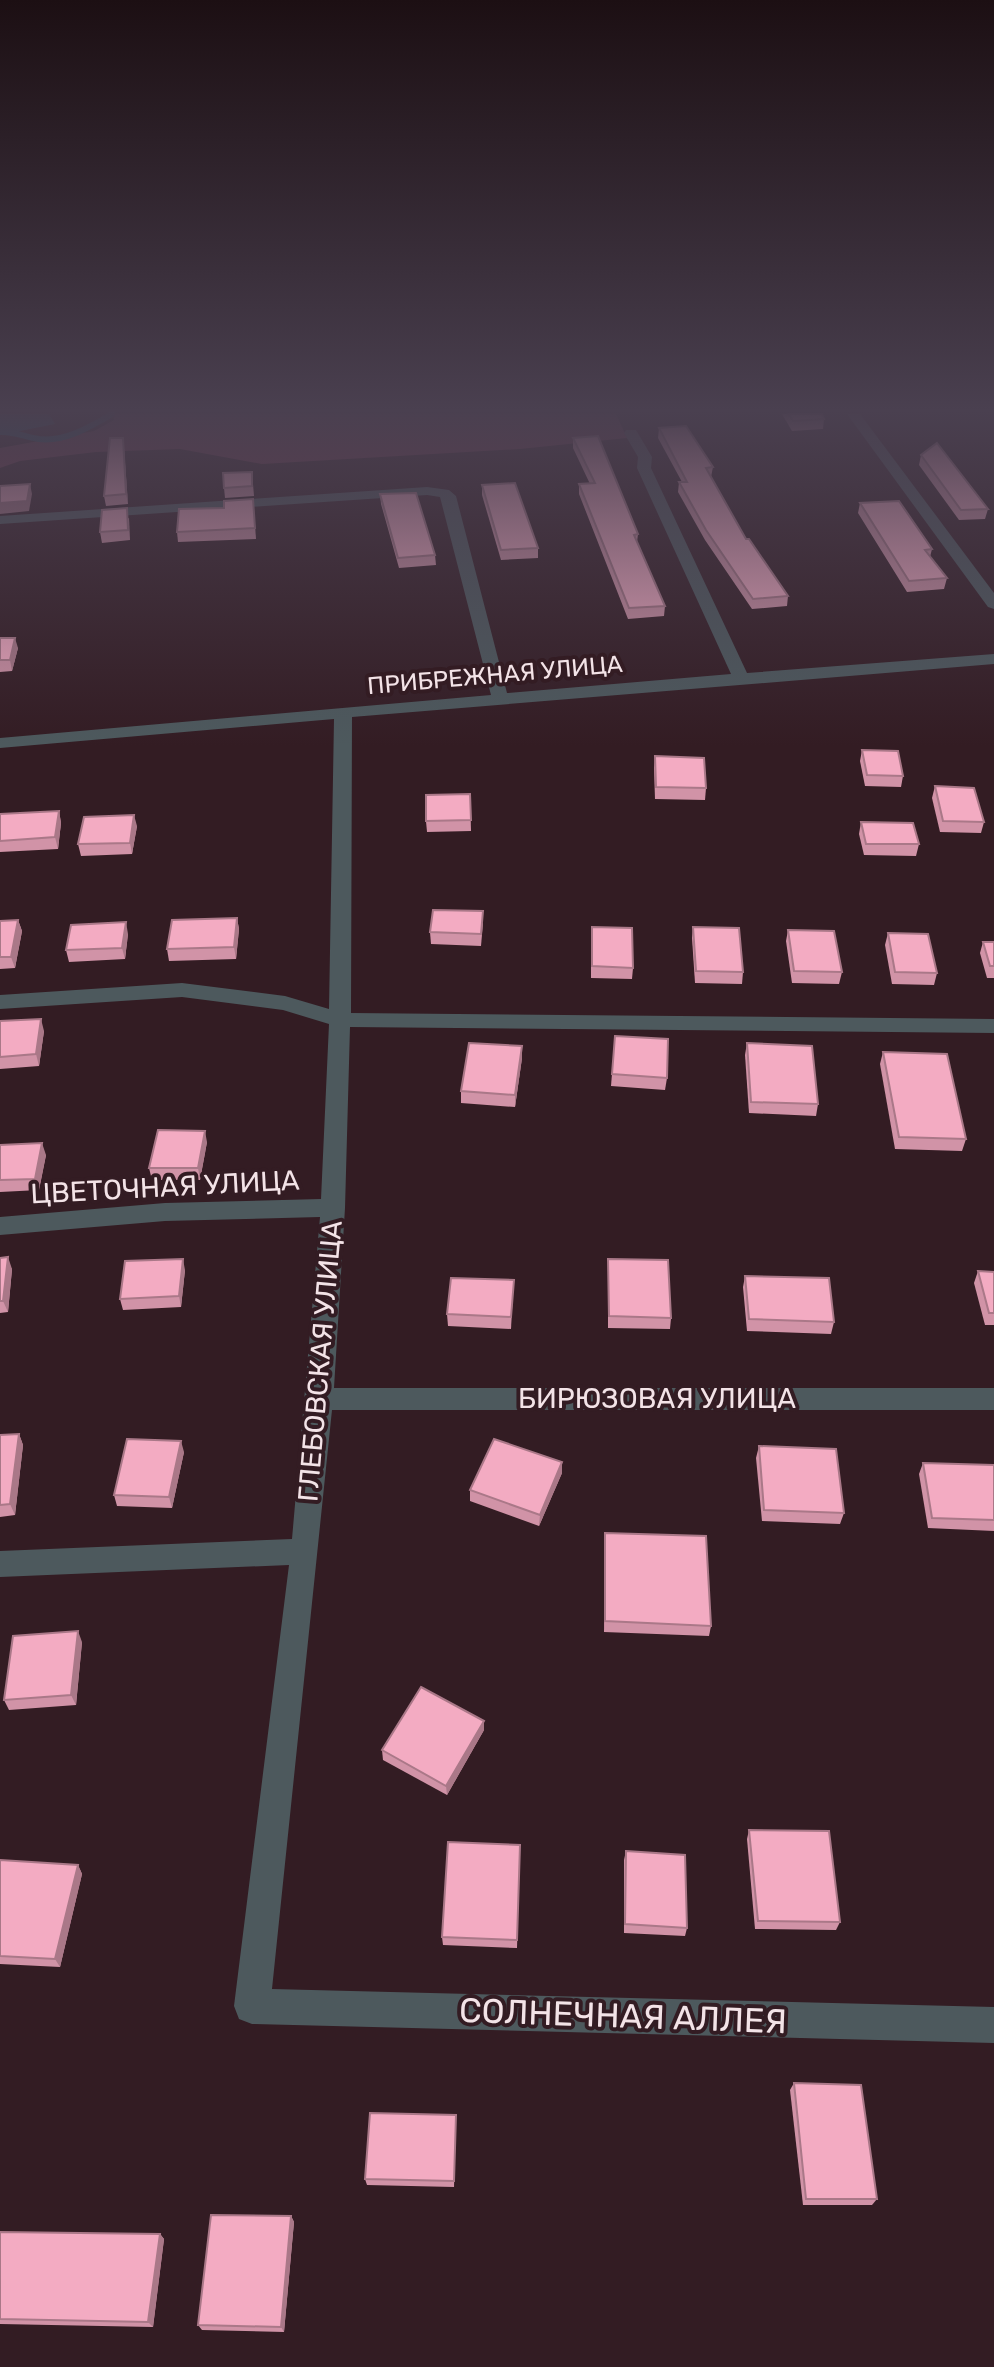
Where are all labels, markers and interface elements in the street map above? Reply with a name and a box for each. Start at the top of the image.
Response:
street label: ПРИБРЕЖНАЯ УЛИЦА [366,650,624,700]
street label: ЦВЕТОЧНАЯ УЛИЦА [30,1163,301,1211]
street label: ГЛЕБОВСКАЯ УЛИЦА [291,1219,349,1503]
street label: БИРЮЗОВАЯ УЛИЦА [518,1382,796,1415]
street label: СОЛНЕЧНАЯ АЛЛЕЯ [458,1990,788,2042]

